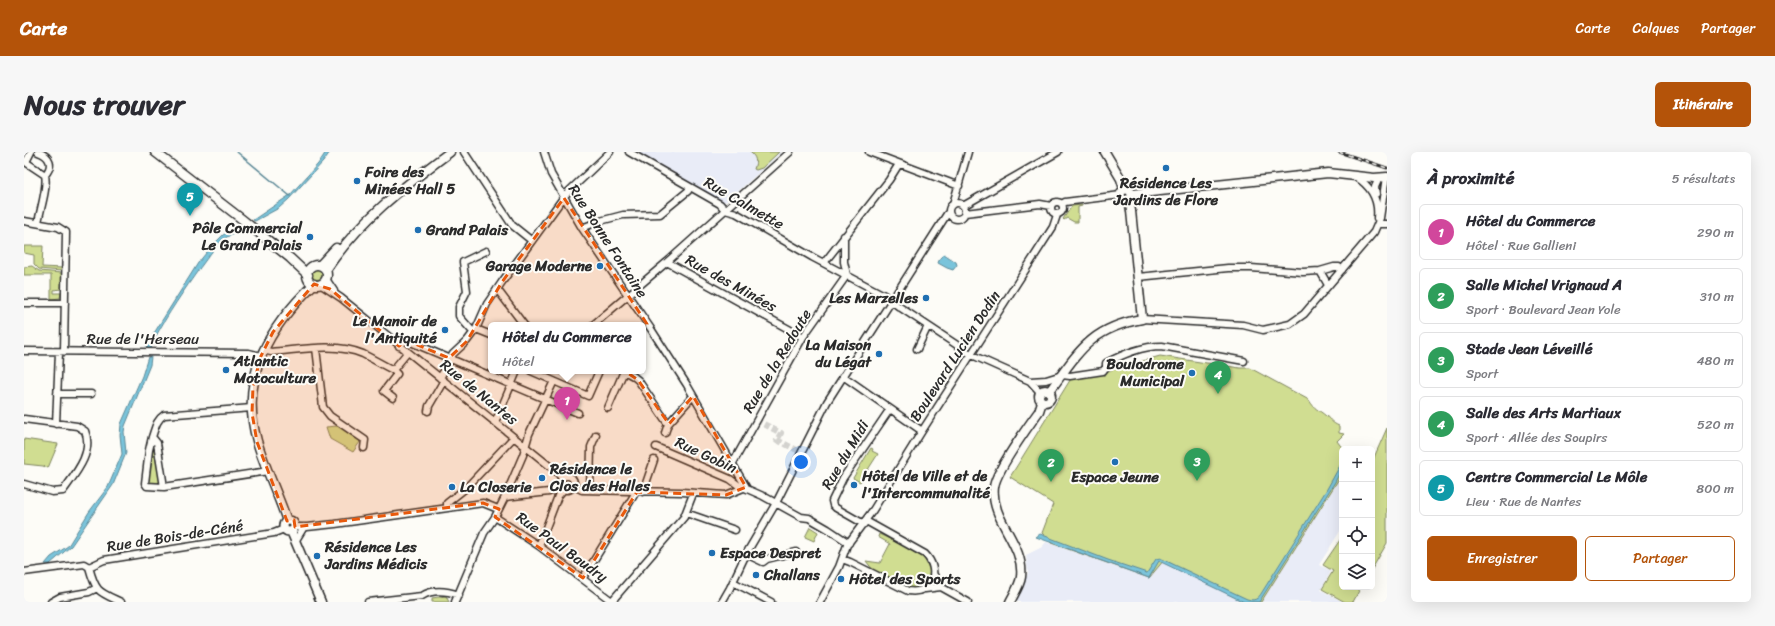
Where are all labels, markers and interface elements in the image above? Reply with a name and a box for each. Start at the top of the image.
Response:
text: Carte [20,12,67,45]
text: Carte [1576,16,1610,41]
text: Calques [1632,16,1679,41]
text: Partager [1701,16,1755,41]
text: Nous trouver [24,80,184,129]
button: Itinéraire [1655,82,1751,127]
place label: Foire des Minées Hall 5 [364,159,455,202]
marker: Résidence Les Jardins de Flore [1161,163,1171,173]
text: À proximité [1427,163,1514,193]
text: 5 résultats [1672,167,1735,190]
street label: Rue Calmette [699,169,789,237]
place label: Résidence Les Jardins de Flore [1113,170,1219,213]
marker: Foire des Minées Hall 5 [352,176,362,186]
street label: Rue Bonne Fontaine [561,179,655,303]
pin: 5 [177,183,203,216]
text: Hôtel du Commerce [1466,208,1595,234]
place label: Pôle Commercial Le Grand Palais [193,215,303,258]
place label: Grand Palais [425,217,509,243]
text: 1 [1438,221,1444,244]
text: 290 m [1697,221,1734,244]
marker: Grand Palais [413,225,423,235]
marker: Pôle Commercial Le Grand Palais [305,232,315,242]
text: Hôtel · Rue Gallieni [1466,234,1576,257]
street label: Rue des Minées [680,247,782,319]
place label: Garage Moderne [485,253,593,279]
marker: Garage Moderne [595,261,605,271]
text: Salle Michel Vrignaud A [1466,272,1622,298]
place label: Les Marzelles [829,285,919,311]
street label: Boulevard Lucien Dodin [903,285,1007,427]
text: 2 [1437,285,1445,308]
text: 310 m [1700,285,1734,308]
marker: Les Marzelles [921,293,931,303]
text: Sport · Boulevard Jean Yole [1466,298,1621,321]
street label: Rue de la Redoute [735,304,819,418]
place label: Le Manoir de l'Antiquité [353,308,437,351]
popup [488,322,646,374]
text: Hôtel du Commerce [502,324,632,350]
marker: Le Manoir de l'Antiquité [440,325,450,335]
street label: Rue de l'Herseau [87,326,199,352]
place label: La Maison du Légat [806,332,872,375]
text: Stade Jean Léveillé [1466,336,1593,362]
place label: Atlantic Motoculture [233,348,317,391]
marker: La Maison du Légat [874,349,884,359]
text: 3 [1437,349,1445,372]
text: 480 m [1696,349,1734,372]
text: Hôtel [502,350,534,373]
place label: Boulodrome Municipal [1106,351,1185,394]
street label: Rue de Nantes [434,352,524,432]
pin: 4 [1205,361,1231,394]
text: Sport [1466,362,1498,385]
marker: Atlantic Motoculture [221,365,231,375]
marker: Boulodrome Municipal [1187,368,1197,378]
pin: 1 [554,387,580,420]
text: Salle des Arts Martiaux [1466,400,1621,426]
text: 4 [1437,413,1445,436]
text: 520 m [1697,413,1734,436]
street label: Rue du Midi [814,415,876,495]
text: Sport · Allée des Soupirs [1466,426,1607,449]
street label: Rue Gobin [671,429,741,481]
map controls [1339,446,1375,590]
button: + [1339,446,1375,482]
pin: 3 [1184,448,1210,481]
pin: 2 [1038,449,1064,482]
your location [791,452,811,472]
place label: Résidence le Clos des Halles [549,456,651,499]
marker: Espace Jeune [1110,457,1120,467]
place label: Hôtel de Ville et de l'Intercommunalité [861,463,991,506]
place label: Espace Jeune [1071,464,1159,490]
text: Centre Commercial Le Môle [1466,464,1647,490]
marker: Résidence le Clos des Halles [537,473,547,483]
place label: La Closerie [460,474,532,500]
text: 5 [1437,477,1445,500]
text: 800 m [1696,477,1734,500]
marker: Hôtel de Ville et de l'Intercommunalité [849,480,859,490]
marker: La Closerie [447,482,457,492]
button: − [1339,482,1375,518]
text: Lieu · Rue de Nantes [1466,490,1581,513]
street label: Rue Paul Baudry [511,505,614,589]
street label: Rue de Bois-de-Céné [105,512,245,560]
button: locate [1339,518,1375,554]
place label: Résidence Les Jardins Médicis [324,534,428,577]
button: Enregistrer [1427,536,1577,581]
button: Partager [1585,536,1735,581]
place label: Espace Despret [720,540,822,566]
marker: Espace Despret [707,548,717,558]
marker: Résidence Les Jardins Médicis [312,551,322,561]
button: layers [1339,554,1375,590]
place label: Challans [763,562,821,588]
place label: Hôtel des Sports [848,566,962,592]
marker: Challans [751,570,761,580]
marker: Hôtel des Sports [836,574,846,584]

